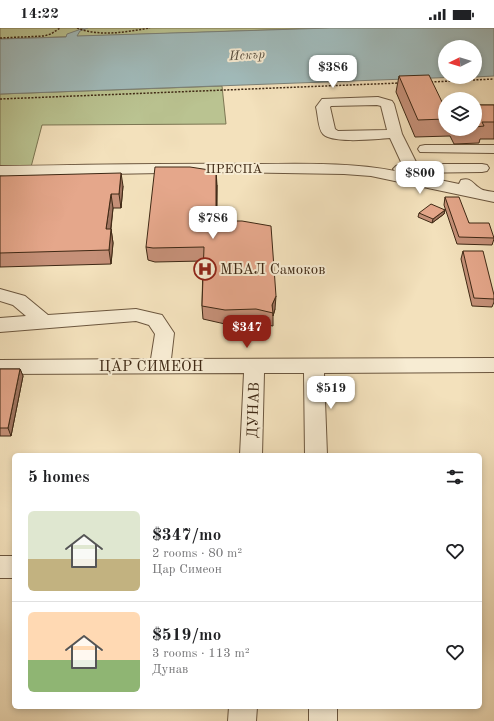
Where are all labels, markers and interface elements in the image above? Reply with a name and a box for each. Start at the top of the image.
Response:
text: 14:22 [20,7,59,22]
north arrow [438,40,482,84]
map controls [438,40,482,136]
water label: Искър [228,48,266,63]
pin: $386 [309,55,357,89]
text: $386 [318,61,348,74]
button: layers [438,92,482,136]
pin: $800 [396,161,444,195]
street label: ПРЕСПА [206,163,263,176]
text: $800 [405,167,435,180]
pin: $786 [189,206,237,240]
text: $786 [198,212,228,225]
hospital icon: МБАЛ Самоков [192,256,218,282]
place label: МБАЛ Самоков [220,263,325,278]
pin: $347 [223,315,271,349]
text: $347 [232,321,262,334]
street label: ЦАР СИМЕОН [99,360,204,375]
pin: $519 [307,376,355,410]
street label: ДУНАВ [246,382,263,438]
text: $519 [316,382,346,395]
icon: filters [444,466,466,488]
text: 5 homes [28,469,90,486]
icon: home [60,527,108,575]
text: $347/mo [152,527,221,544]
icon: heart [444,540,466,562]
text: 2 rooms · 80 m² [152,547,242,560]
text: Цар Симеон [152,563,222,576]
text: $519/mo [152,627,221,644]
icon: home [60,628,108,676]
icon: heart [444,641,466,663]
text: 3 rooms · 113 m² [152,647,250,660]
text: Дунав [152,663,188,676]

